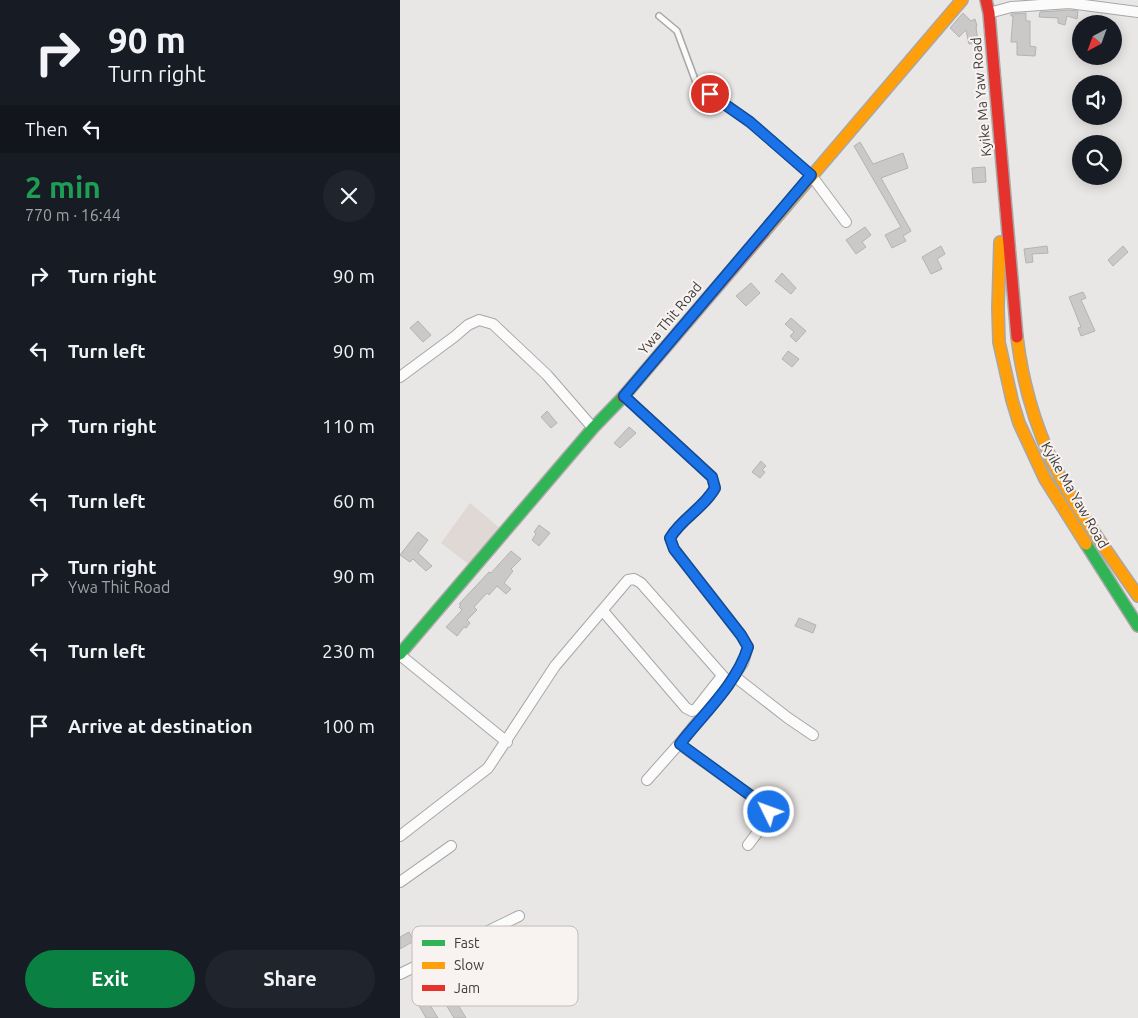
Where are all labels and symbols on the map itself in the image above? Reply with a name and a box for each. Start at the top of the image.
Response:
north arrow [1072,15,1122,65]
street label: Kyike Ma Yaw Road [968,36,994,158]
pin [689,73,731,115]
street label: Ywa Thit Road [635,279,705,357]
street label: Kyike Ma Yaw Road [1038,439,1112,551]
position arrow [742,785,794,837]
legend [412,926,578,1006]
text: Fast [454,935,480,951]
text: Slow [454,957,484,973]
text: Jam [454,980,480,996]

